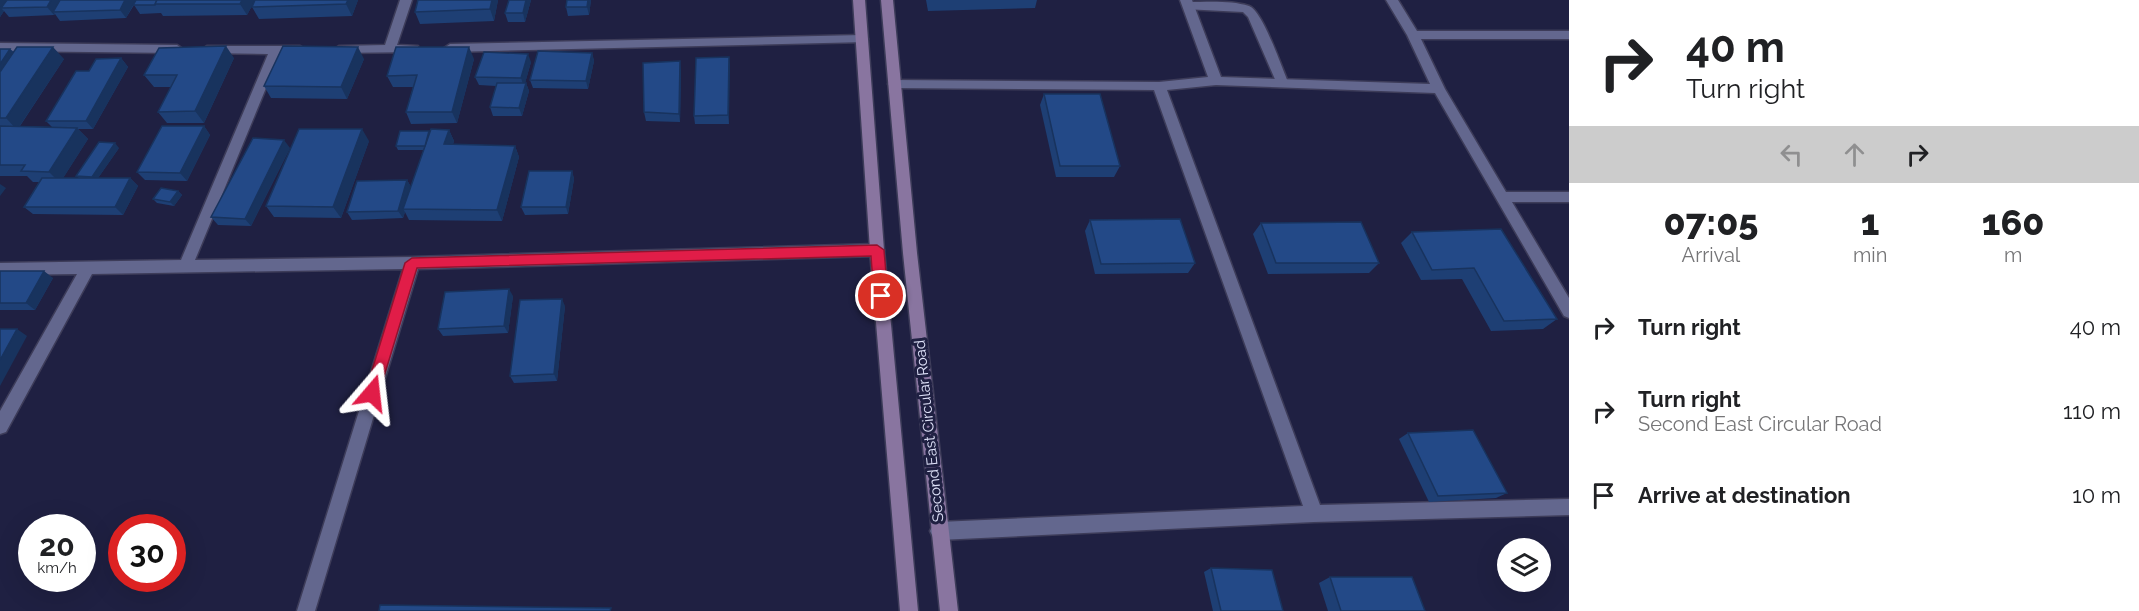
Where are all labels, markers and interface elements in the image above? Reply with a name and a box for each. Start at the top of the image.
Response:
text: 40 m [1686,23,1785,72]
icon: right [1587,24,1665,102]
text: Turn right [1686,73,1805,104]
icon: left [1775,138,1808,171]
icon: ahead [1838,138,1871,171]
icon: right [1901,138,1934,171]
text: 07:05 [1664,201,1758,243]
text: 1 [1861,201,1879,243]
text: 160 [1982,201,2044,243]
text: Arrival [1682,243,1740,267]
text: min [1853,243,1887,267]
text: m [2004,243,2022,267]
pin [855,270,906,321]
icon: arrive [864,279,897,312]
icon: right [1587,311,1620,344]
text: Turn right [1638,314,1741,340]
text: 40 m [2070,314,2121,340]
street label: Second East Circular Road [910,339,948,523]
position arrow [340,361,404,425]
text: Turn right [1638,386,1741,412]
icon: right [1587,395,1620,428]
text: 110 m [2063,398,2121,424]
text: Second East Circular Road [1638,412,1882,436]
icon: arrive [1587,479,1620,512]
text: Arrive at destination [1638,482,1851,508]
text: 10 m [2072,482,2121,508]
speed limit sign: 30 [108,514,186,592]
text: 20 [39,528,75,563]
map controls [1497,538,1551,592]
button: layers [1497,538,1551,592]
text: km/h [37,559,77,577]

